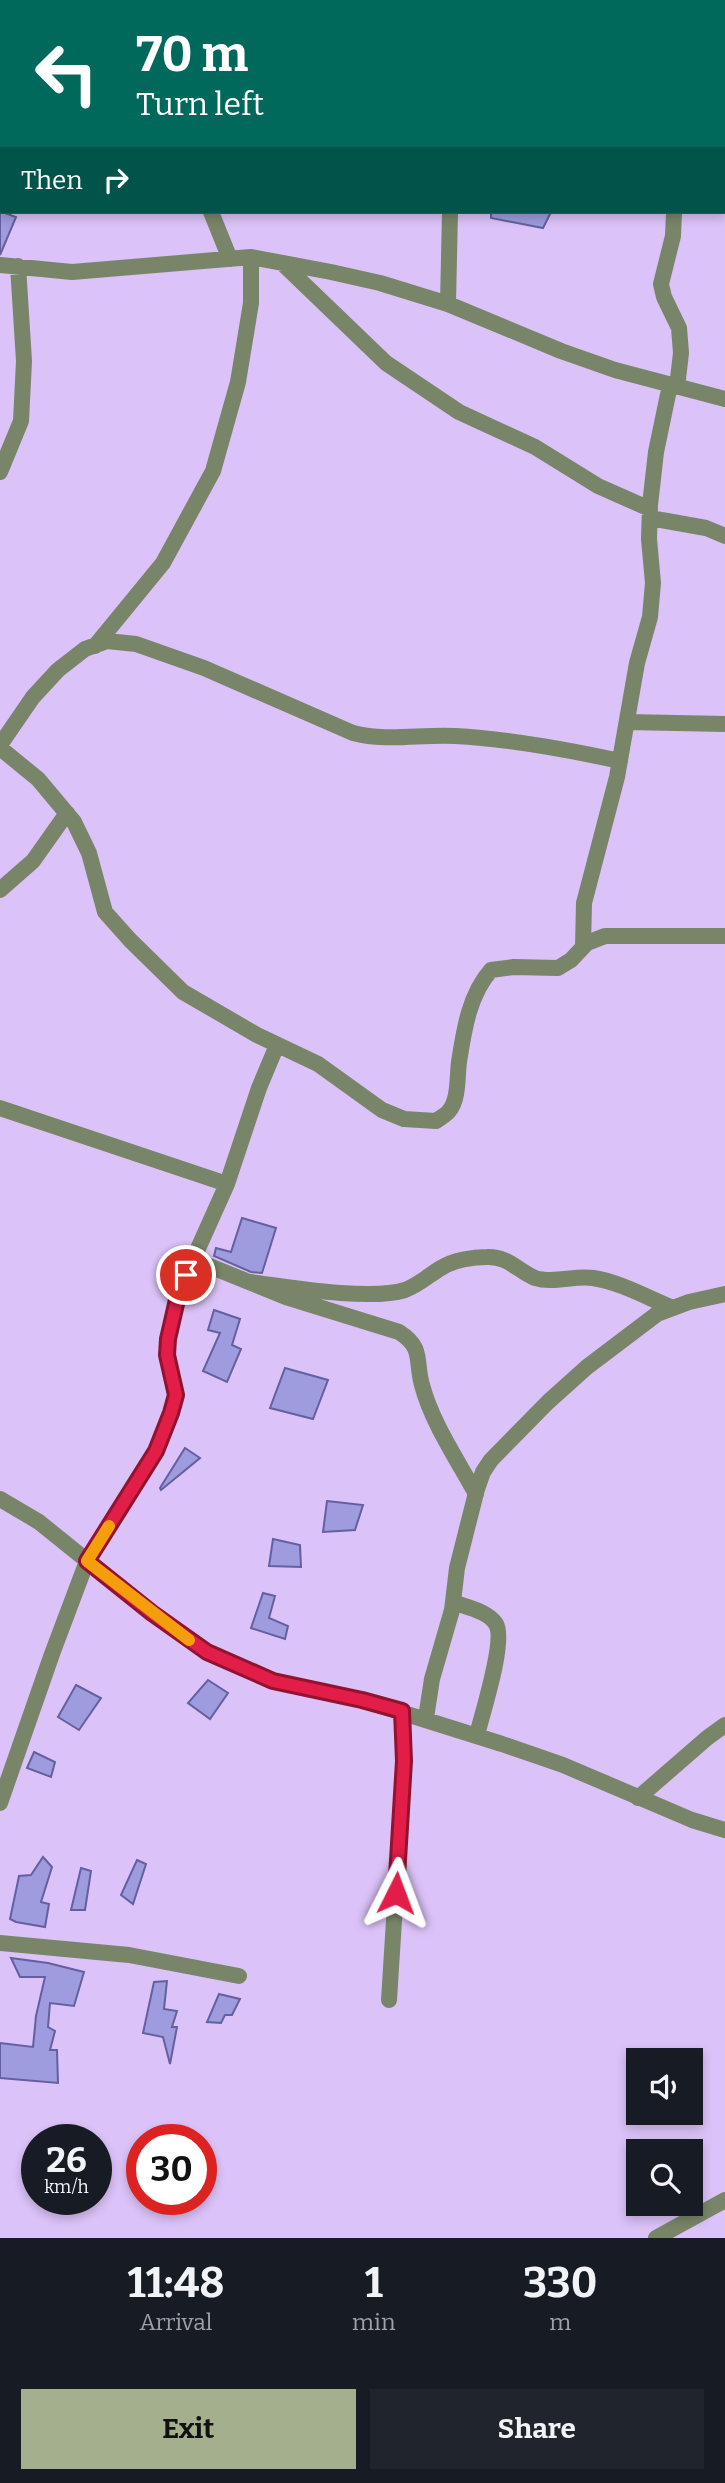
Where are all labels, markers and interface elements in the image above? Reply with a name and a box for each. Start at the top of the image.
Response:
text: 70 m [136,25,248,84]
icon: left [21,28,112,119]
text: Turn left [136,85,264,123]
icon: right [97,161,135,199]
text: Then [21,165,83,196]
pin [156,1245,216,1305]
icon: arrive [167,1256,205,1294]
position arrow [359,1856,433,1930]
map controls [626,2048,703,2216]
button: sound [626,2048,703,2125]
speed limit sign: 30 [126,2124,217,2215]
text: 26 [46,2139,87,2181]
button: search [626,2139,703,2216]
text: km/h [44,2176,89,2198]
text: 11:48 [128,2258,225,2308]
text: 1 [365,2258,383,2308]
text: 330 [523,2258,597,2308]
text: Arrival [140,2308,212,2336]
text: min [352,2308,395,2336]
text: m [549,2308,571,2336]
button: Exit [21,2389,356,2469]
button: Share [370,2389,704,2469]

